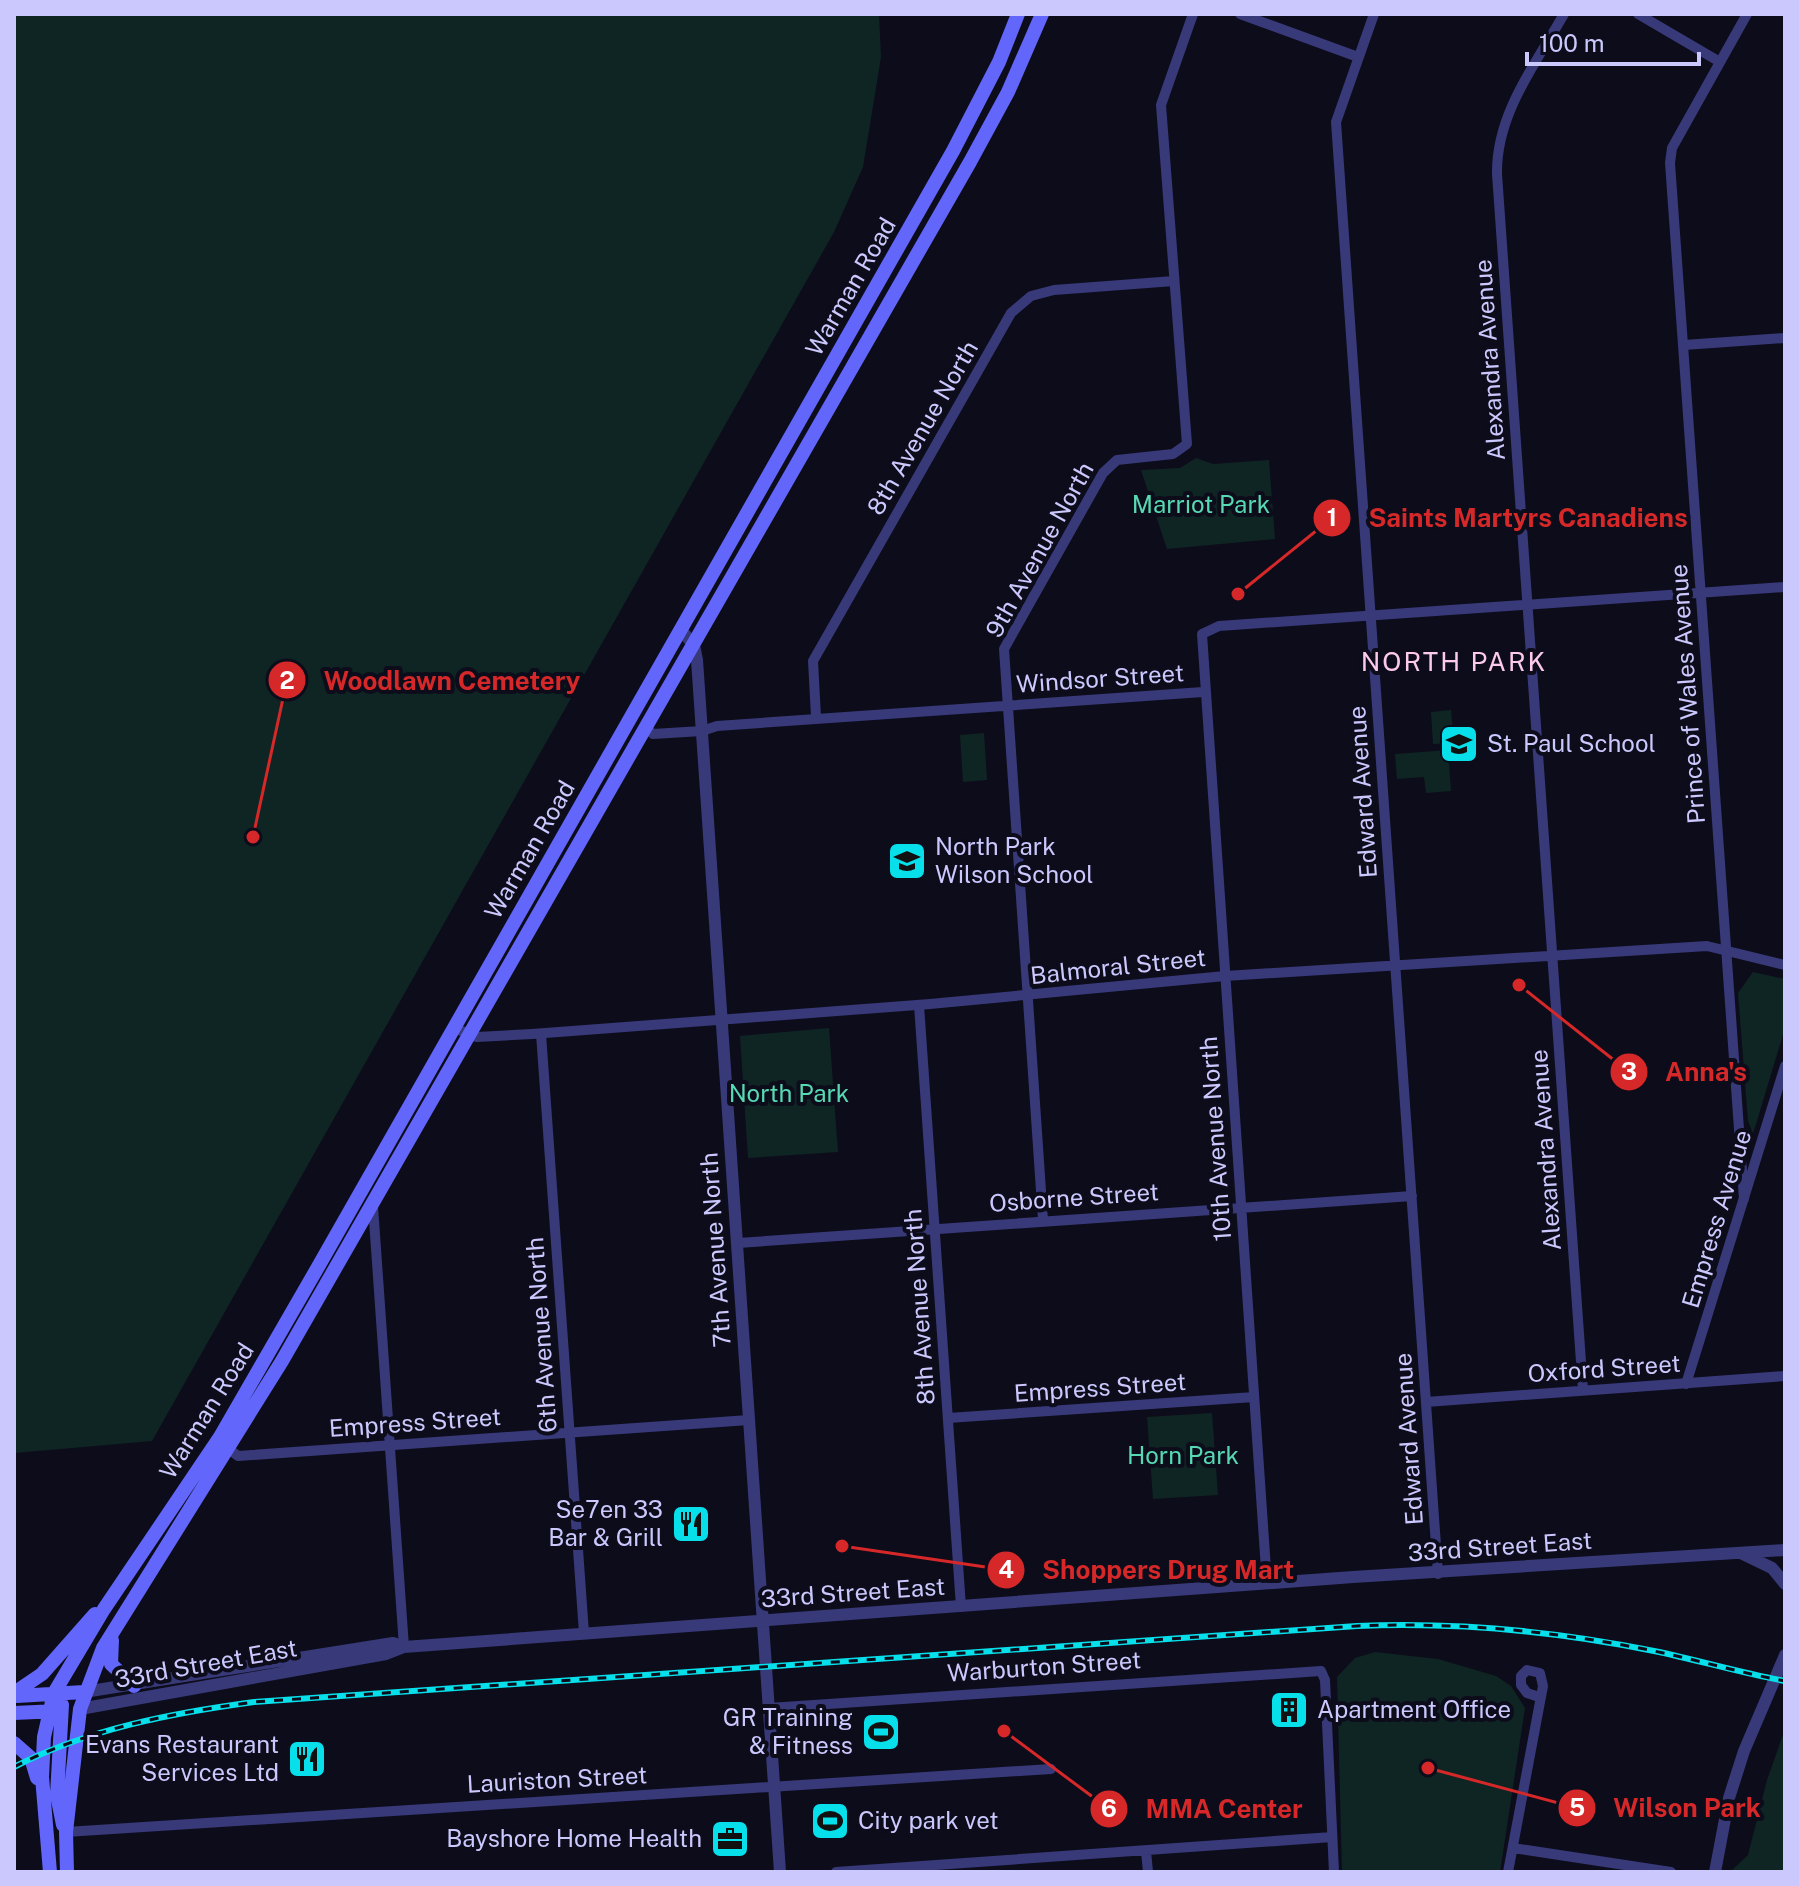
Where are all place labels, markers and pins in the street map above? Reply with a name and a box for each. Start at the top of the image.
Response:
callout: Saints Martyrs Canadiens [1312,493,1704,543]
callout: Woodlawn Cemetery [267,655,596,705]
school or university icon: St. Paul School [1438,723,1480,765]
place label: St. Paul School [1487,729,1656,757]
place label: North Park Wilson School [935,832,1094,888]
school or university icon: North Park Wilson School [886,840,928,882]
callout: Anna's [1609,1047,1763,1097]
place label: Se7en 33 Bar & Grill [548,1495,663,1551]
restaurant icon: Se7en 33 Bar & Grill [670,1503,712,1545]
callout: Shoppers Drug Mart [986,1545,1310,1595]
building icon: Apartment Office [1268,1689,1310,1731]
place label: Apartment Office [1317,1695,1511,1723]
place label: GR Training & Fitness [723,1703,853,1759]
sports icon: GR Training & Fitness [860,1711,902,1753]
place label: Evans Restaurant Services Ltd [85,1730,279,1786]
restaurant icon: Evans Restaurant Services Ltd [286,1738,328,1780]
callout: Wilson Park [1557,1783,1777,1833]
callout: MMA Center [1089,1784,1319,1834]
sports icon: City park vet [809,1800,851,1842]
place label: City park vet [858,1806,999,1834]
office icon: Bayshore Home Health [709,1818,751,1860]
place label: Bayshore Home Health [446,1824,702,1852]

